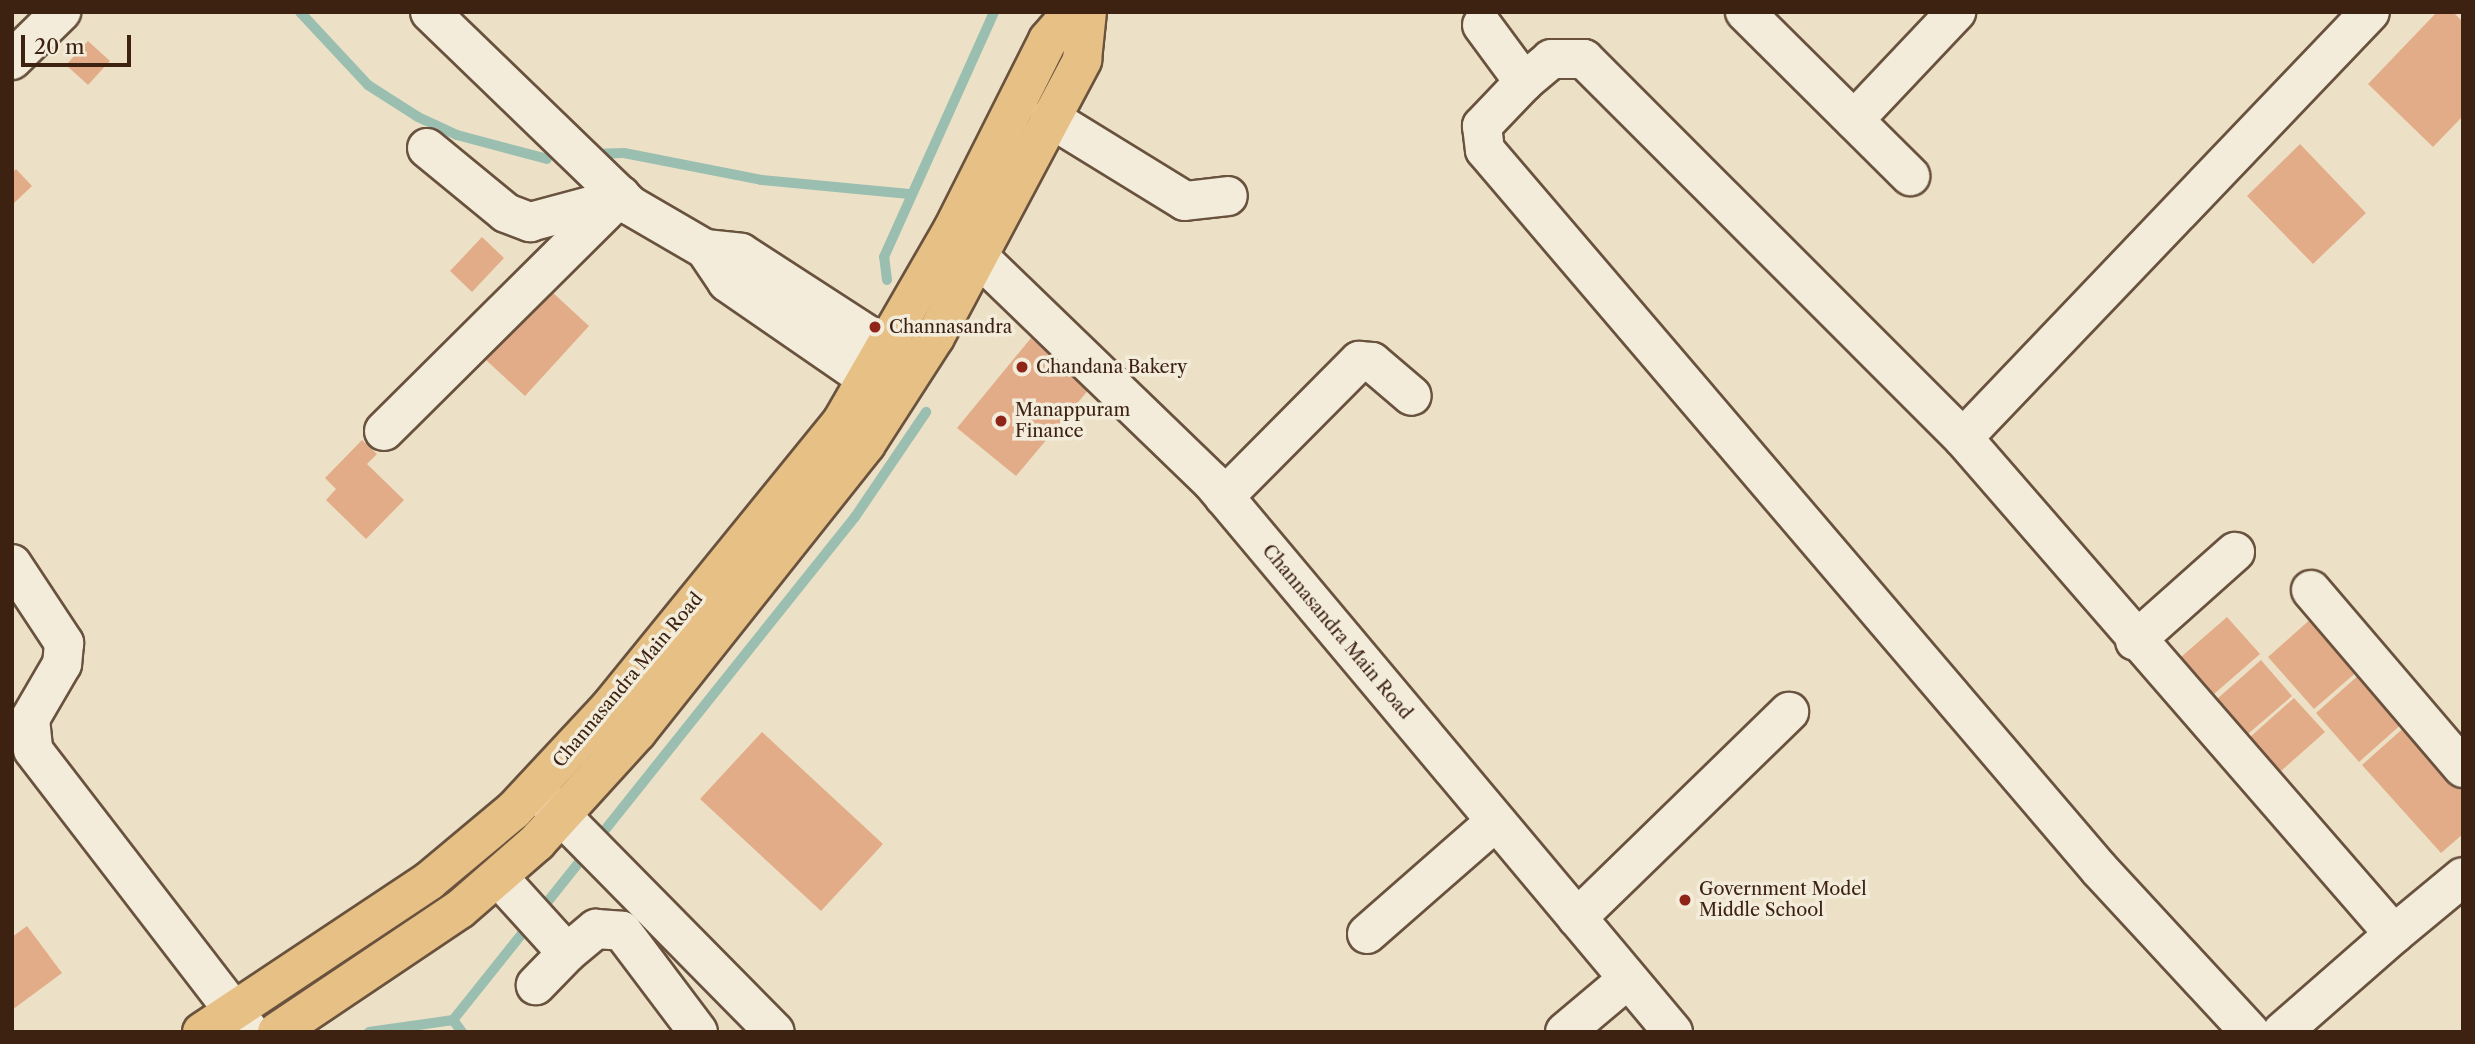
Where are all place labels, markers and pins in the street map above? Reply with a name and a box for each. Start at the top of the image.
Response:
place label: Channasandra [889,316,1012,338]
marker: Channasandra [867,319,883,335]
place label: Chandana Bakery [1036,356,1187,378]
marker: Chandana Bakery [1014,359,1030,375]
place label: Manappuram Finance [1015,400,1130,442]
marker: Manappuram Finance [993,413,1009,429]
place label: Government Model Middle School [1699,879,1867,922]
marker: Government Model Middle School [1677,892,1693,908]

